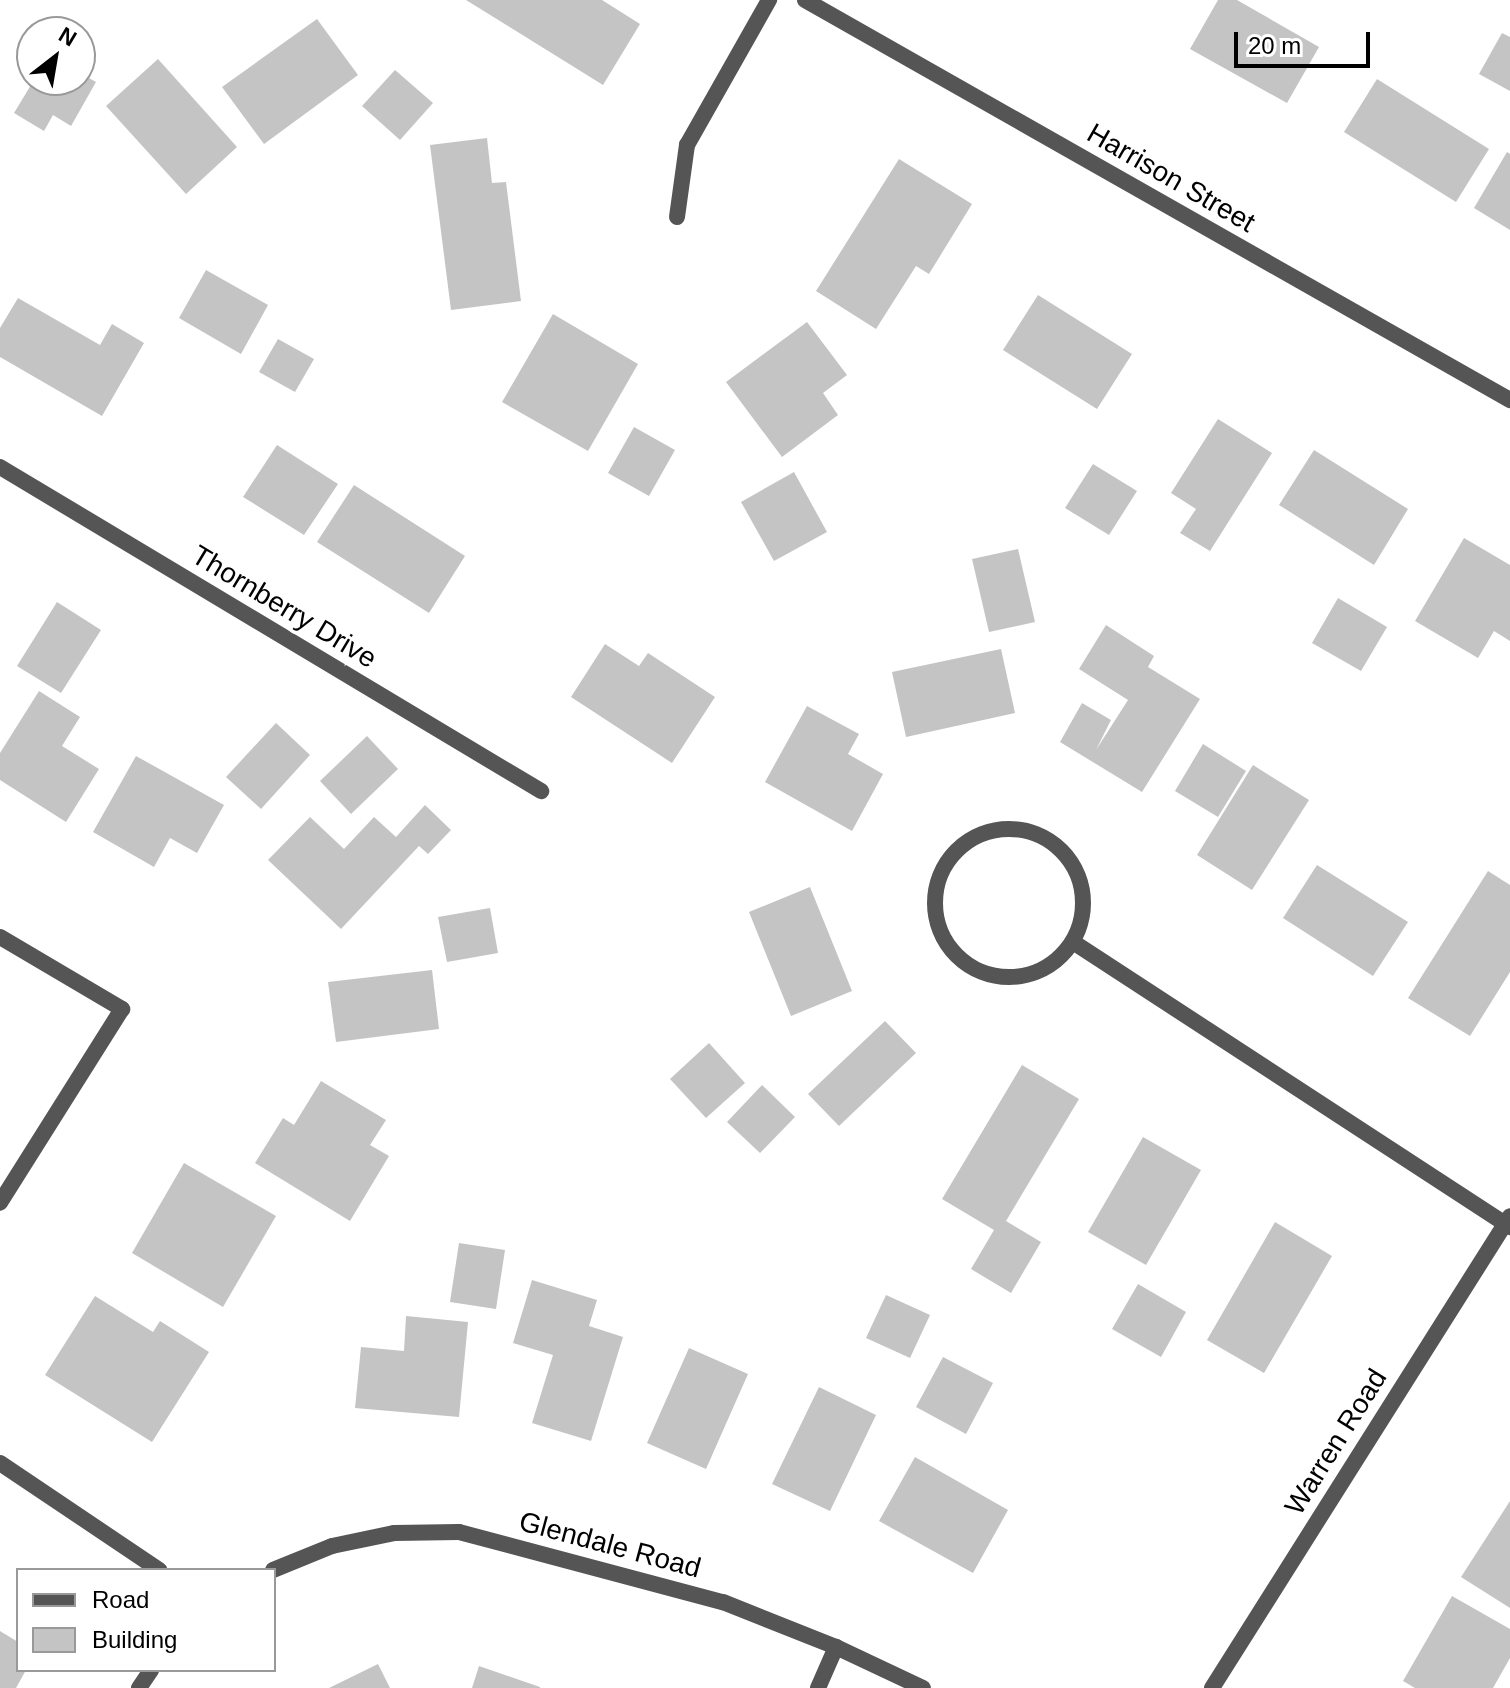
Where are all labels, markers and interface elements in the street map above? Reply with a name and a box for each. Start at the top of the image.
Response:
north arrow [16,16,96,96]
scale bar [1238,16,1374,66]
text: N [54,22,81,52]
text: 20 m [1248,32,1301,59]
street label: Harrison Street [1081,116,1261,240]
street label: Thornberry Drive [185,539,383,675]
street label: Warren Road [1278,1363,1394,1521]
street label: Glendale Road [515,1505,705,1585]
legend [16,1568,276,1672]
text: Road [92,1586,149,1613]
text: Building [92,1626,177,1653]

